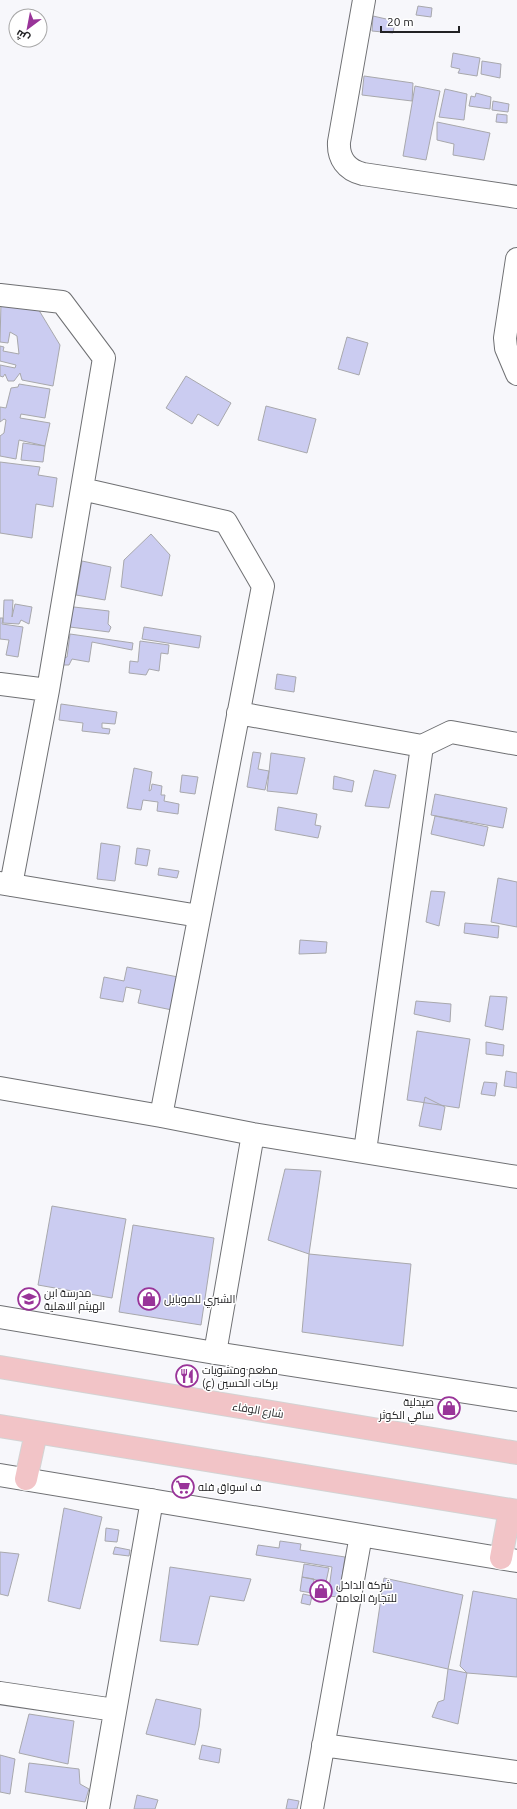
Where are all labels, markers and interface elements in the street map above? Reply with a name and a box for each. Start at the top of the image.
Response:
north arrow [8,8,48,48]
scale bar [381,8,459,34]
text: 20 m [387,15,414,28]
text: ش [14,27,32,45]
school or university icon: مدرسة ابن الهيثم الاهلية [16,1286,42,1312]
shop icon: الشبري للموبايل [136,1286,162,1312]
place label: مدرسة ابن الهيثم الاهلية [44,1287,105,1314]
place label: الشبري للموبايل [164,1293,235,1308]
restaurant icon: مطعم ومشويات بركات الحسين (ع) [174,1363,200,1389]
place label: مطعم ومشويات بركات الحسين (ع) [202,1364,278,1391]
shop icon: صيدلية ساقي الكوثر [436,1395,462,1421]
place label: صيدلية ساقي الكوثر [378,1396,434,1424]
street label: شارع الوفاء [231,1400,285,1422]
supermarket icon: ف اسواق فله [170,1474,196,1500]
place label: ف اسواق فله [198,1481,262,1494]
shop icon: شركة الداخل للتجارة العامة [308,1578,334,1604]
place label: شركة الداخل للتجارة العامة [336,1579,397,1605]

